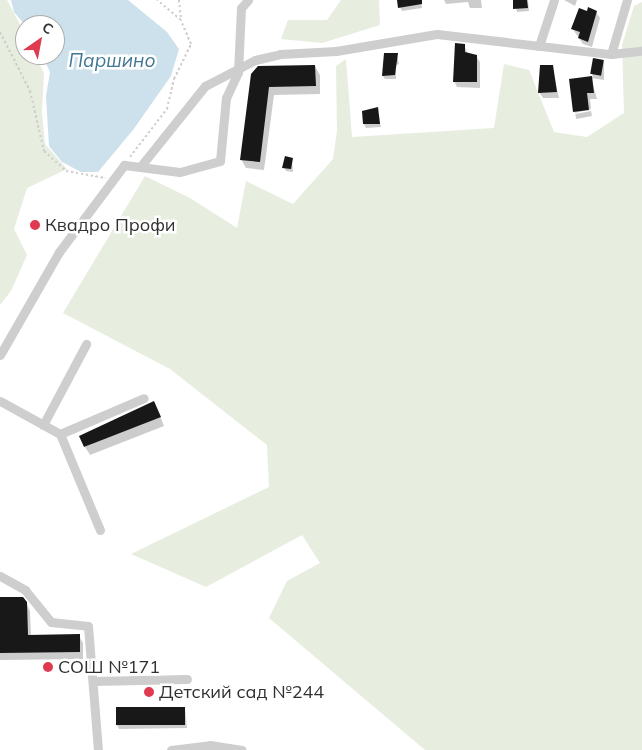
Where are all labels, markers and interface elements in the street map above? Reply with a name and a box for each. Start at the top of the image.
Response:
north arrow [15,15,65,65]
text: С [39,18,57,38]
water label: Паршино [69,50,155,72]
place label: Квадро Профи [45,214,176,236]
marker: Квадро Профи [29,219,41,231]
place label: СОШ №171 [58,656,160,678]
marker: СОШ №171 [42,661,54,673]
place label: Детский сад №244 [159,681,324,703]
marker: Детский сад №244 [143,686,155,698]

